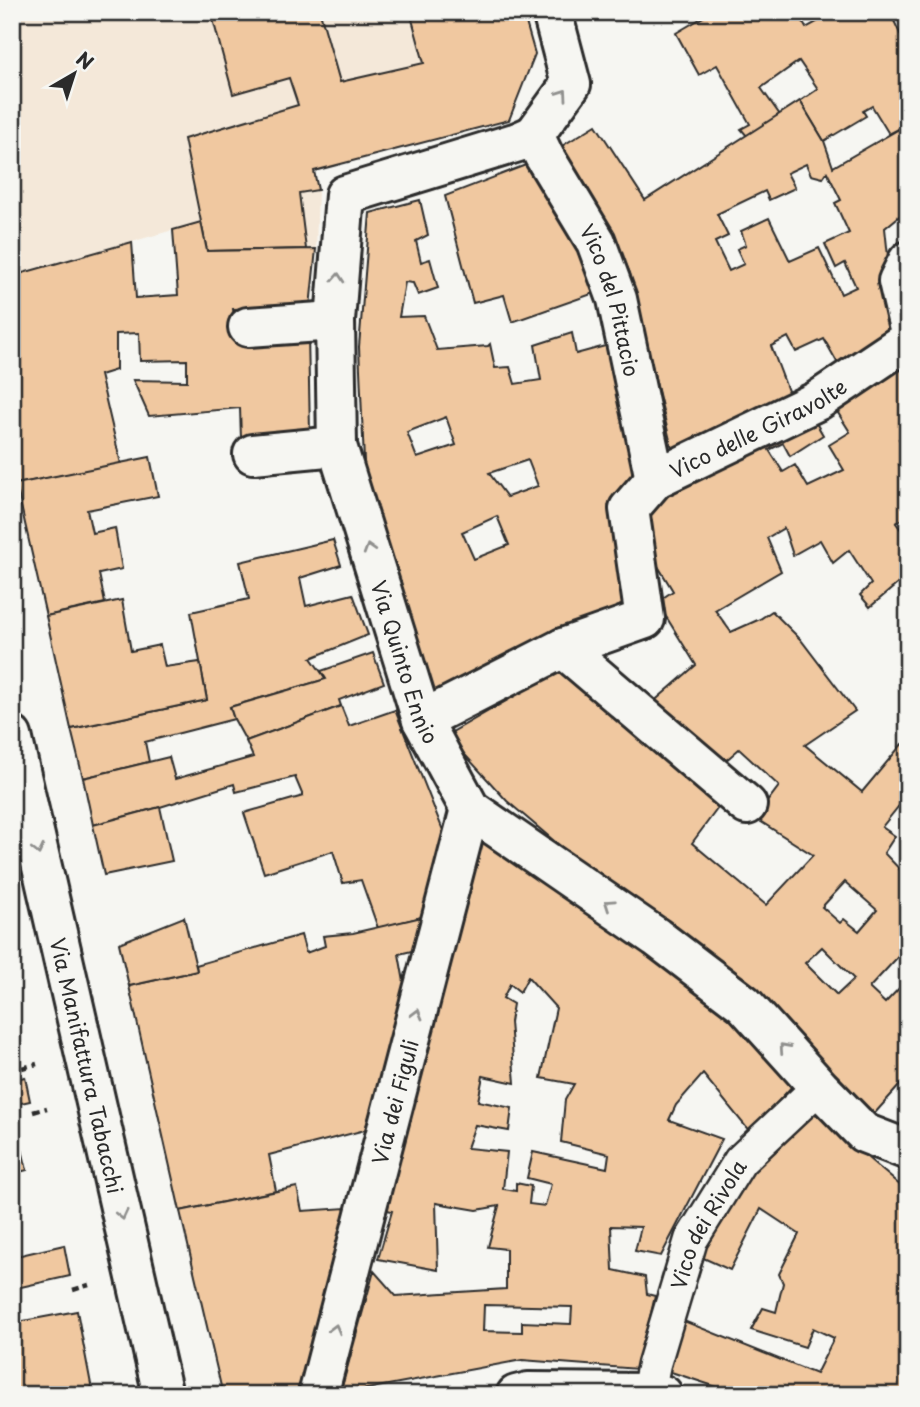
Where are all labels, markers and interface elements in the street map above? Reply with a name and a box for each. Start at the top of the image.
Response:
north arrow [38,38,108,108]
text: N [71,44,100,76]
one-way arrow [555,89,567,102]
street label: Vico del Pittacio [572,217,649,379]
one-way arrow [331,272,346,283]
street label: Vico delle Giravolte [664,370,853,486]
one-way arrow [363,544,378,556]
street label: Via Quinto Ennio [364,576,448,749]
one-way arrow [30,844,45,856]
one-way arrow [603,899,616,912]
street label: Via Manifattura Tabacchi [43,934,132,1197]
one-way arrow [408,1008,423,1020]
street label: Via dei Figuli [363,1036,426,1168]
one-way arrow [779,1043,792,1056]
street label: Vico dei Rivola [661,1153,754,1293]
one-way arrow [114,1209,128,1221]
one-way arrow [327,1323,341,1335]

